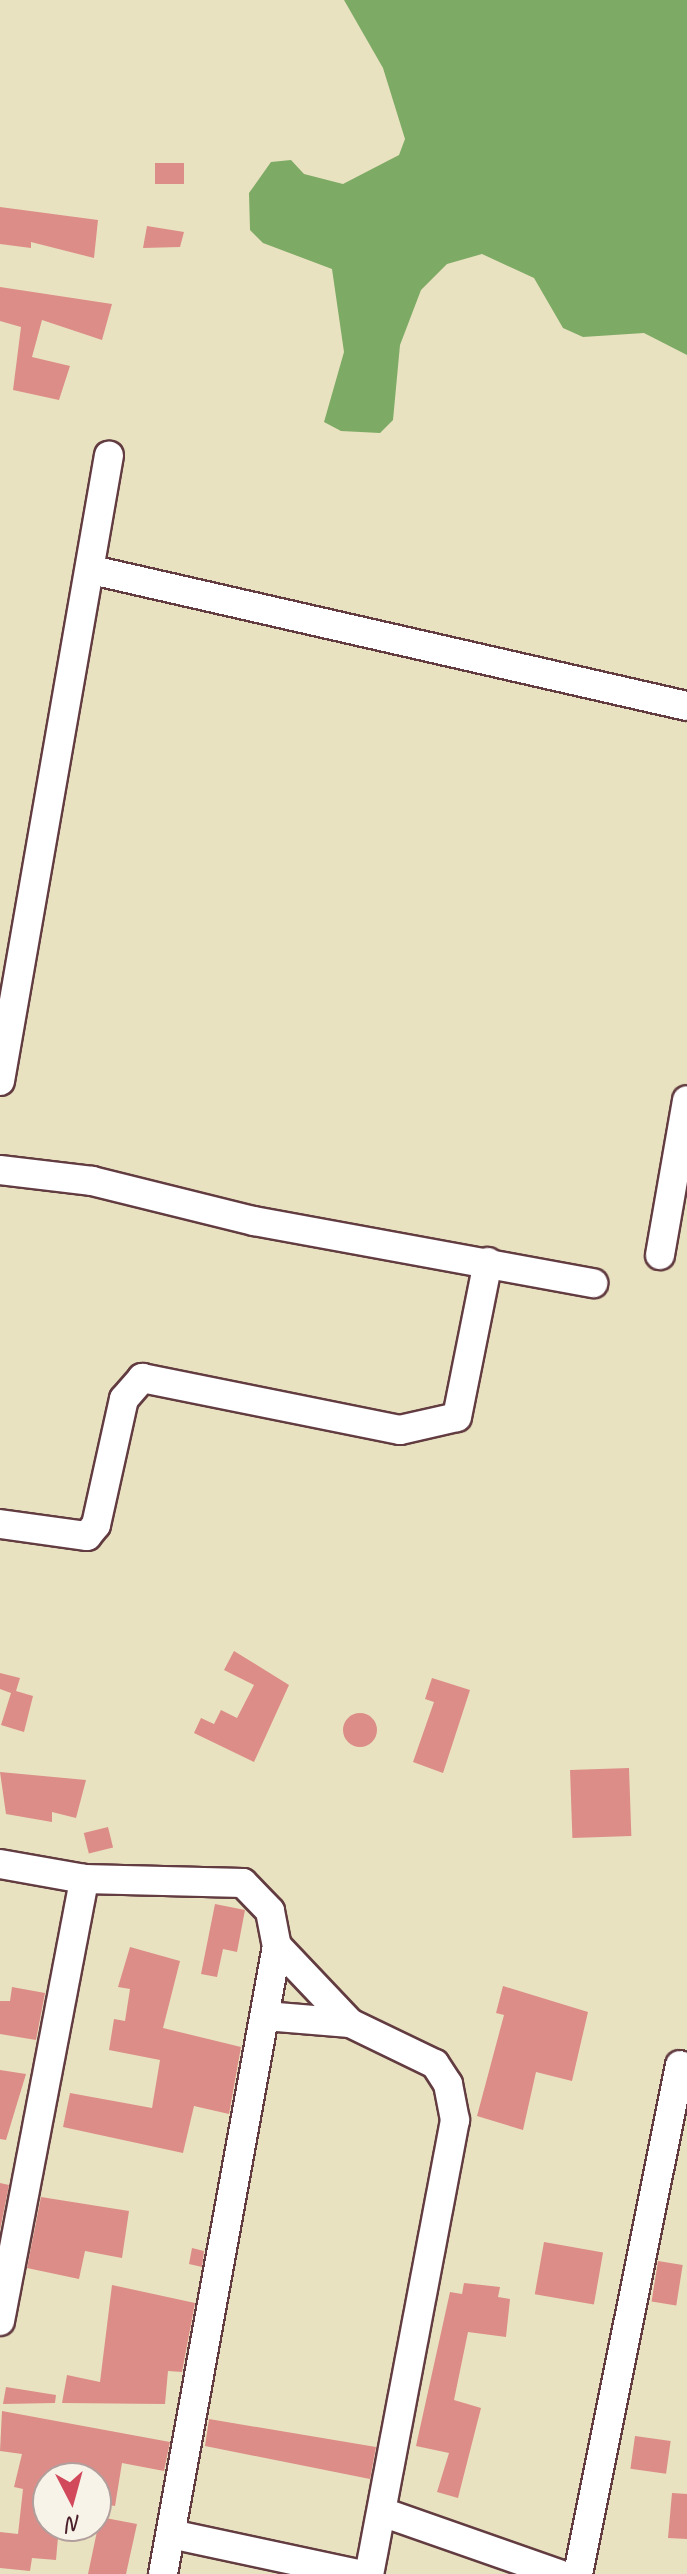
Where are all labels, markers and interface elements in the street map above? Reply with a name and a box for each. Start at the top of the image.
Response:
north arrow [32,2462,112,2542]
text: N [66,2509,83,2539]

